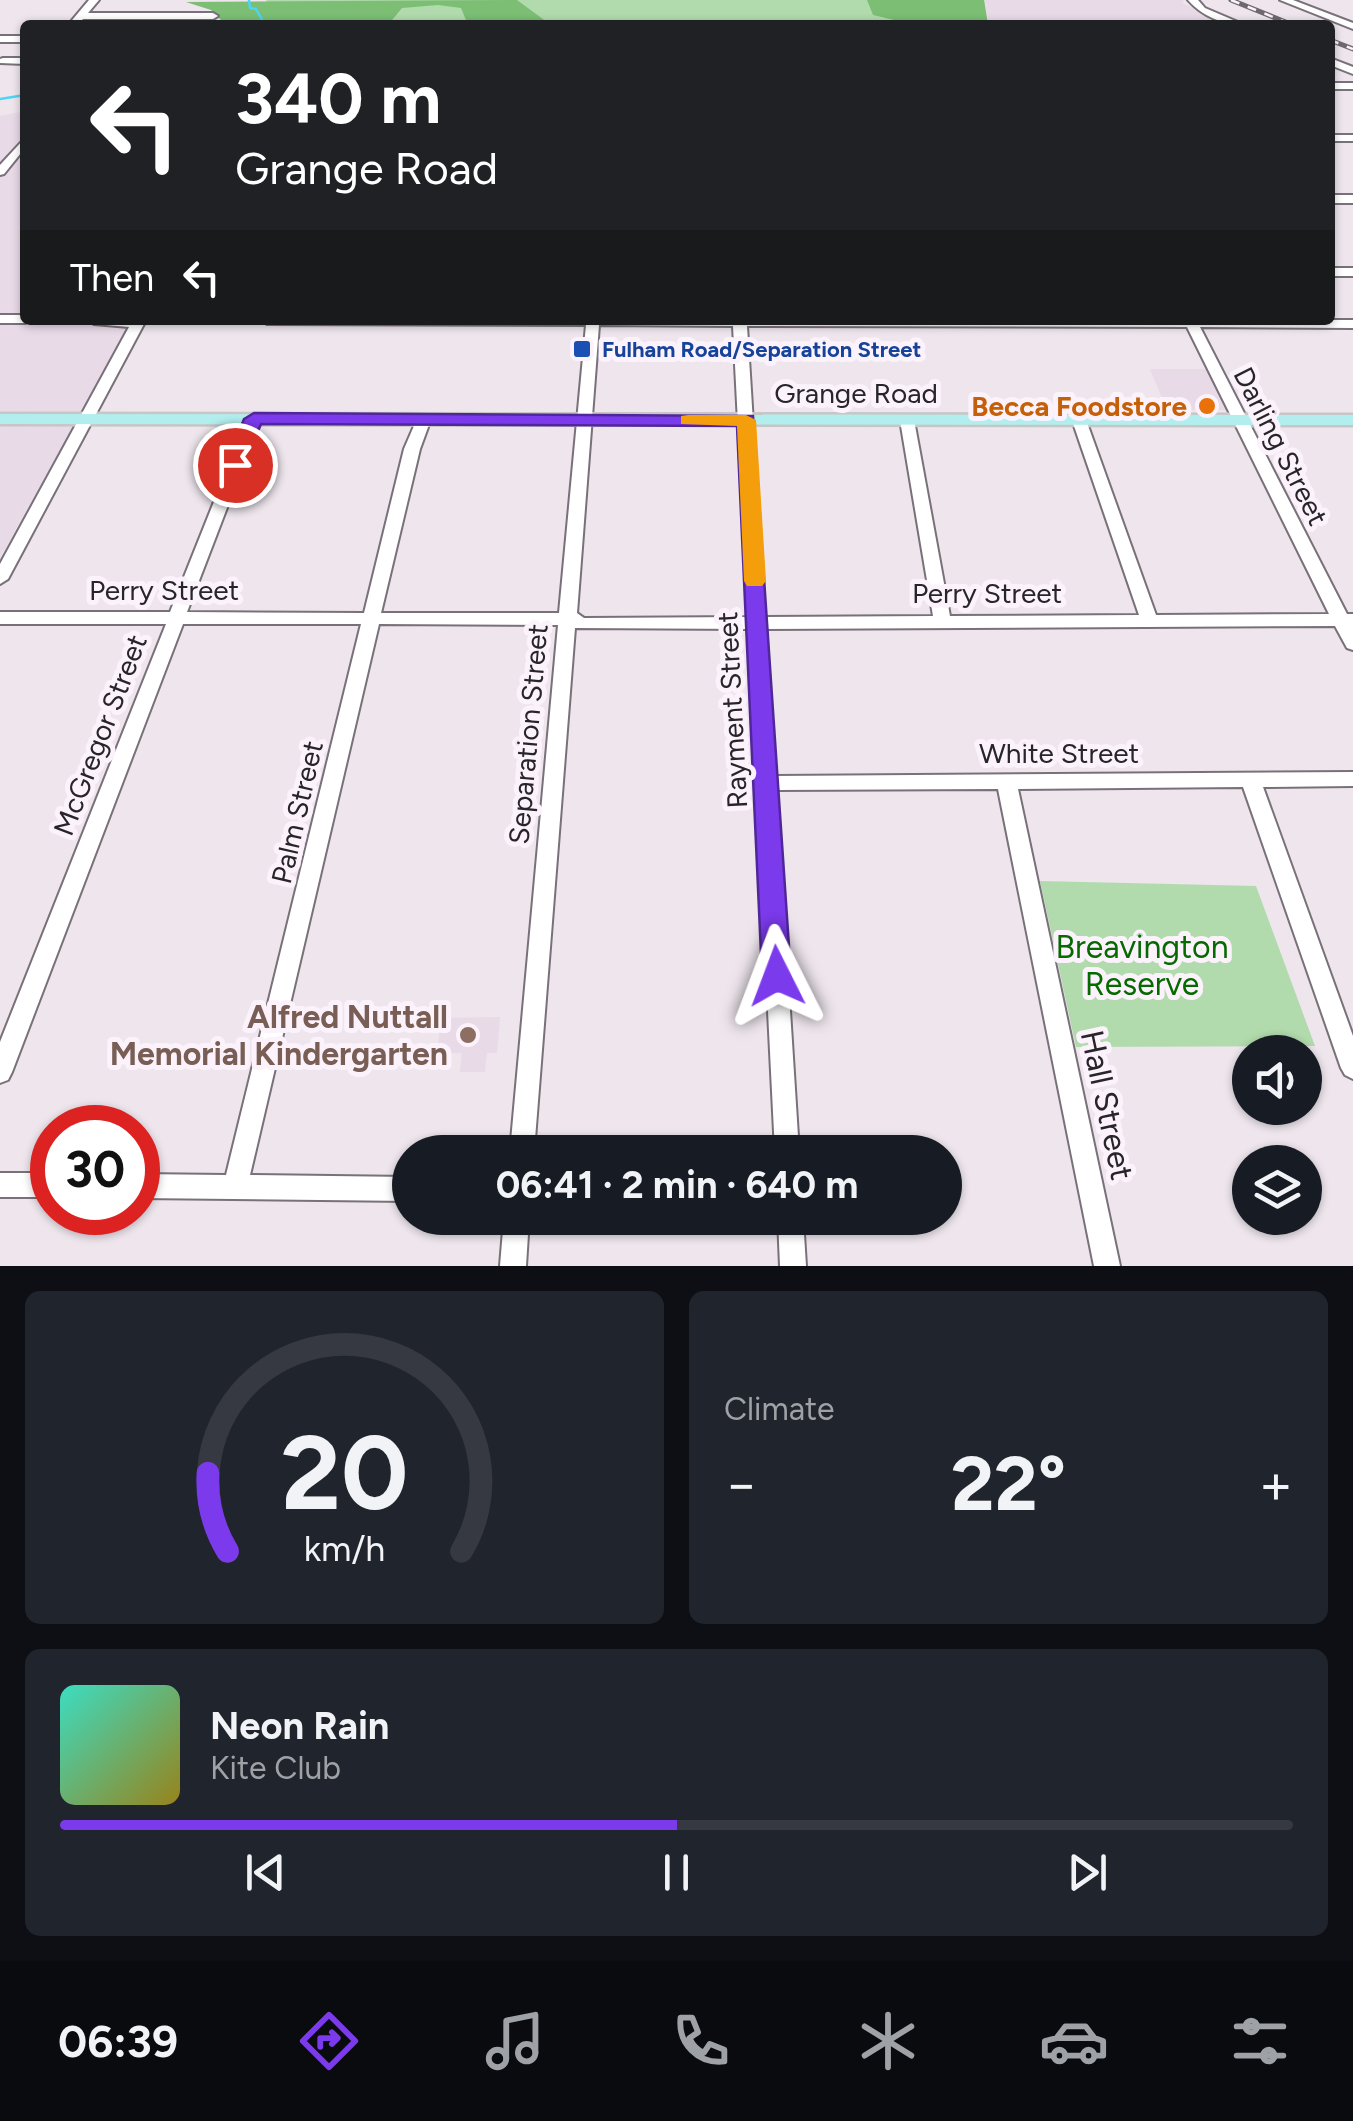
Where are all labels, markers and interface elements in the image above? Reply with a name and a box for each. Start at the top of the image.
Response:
text: 340 m [235,56,441,141]
icon: left [70,60,200,190]
text: Grange Road [235,141,498,195]
icon: left [174,250,229,305]
text: Then [70,255,154,301]
place label: Fulham Road/Separation Street [602,336,921,363]
marker: Fulham Road/Separation Street [571,338,593,360]
street label: Darling Street [1227,361,1335,531]
street label: Grange Road [774,376,938,410]
place label: Becca Foodstore [971,389,1187,423]
marker: Becca Foodstore [1196,395,1218,417]
pin [193,423,278,508]
icon: arrive [208,438,263,493]
street label: Perry Street [89,573,239,607]
street label: Perry Street [912,576,1062,610]
street label: Rayment Street [710,611,754,809]
street label: Separation Street [501,622,555,846]
street label: McGregor Street [46,630,154,840]
street label: White Street [979,736,1139,770]
street label: Palm Street [264,737,330,887]
position arrow [725,924,829,1028]
park label: Breavington Reserve [1055,928,1229,1003]
place label: Alfred Nuttall Memorial Kindergarten [110,998,448,1073]
marker: Alfred Nuttall Memorial Kindergarten [457,1024,479,1046]
street label: Hall Street [1073,1027,1141,1183]
map controls [1232,1035,1322,1235]
button: sound [1232,1035,1322,1125]
speed limit sign: 30 [30,1105,160,1235]
button: layers [1232,1145,1322,1235]
text: 06:41 · 2 min · 640 m [496,1162,858,1208]
text: Climate [724,1390,835,1428]
text: 20 [281,1410,408,1535]
text: 22° [951,1439,1066,1529]
text: − [724,1451,758,1517]
text: + [1259,1451,1293,1517]
text: km/h [304,1527,385,1570]
text: Neon Rain [210,1703,389,1749]
text: Kite Club [210,1749,341,1787]
icon: previous [238,1845,293,1900]
icon: pause [649,1845,704,1900]
icon: next [1060,1845,1115,1900]
icon: directions [294,2006,364,2076]
icon: music [480,2006,550,2076]
icon: phone [666,2006,736,2076]
icon: climate [853,2006,923,2076]
icon: car [1039,2006,1109,2076]
icon: filters [1225,2006,1295,2076]
text: 06:39 [58,2014,178,2068]

